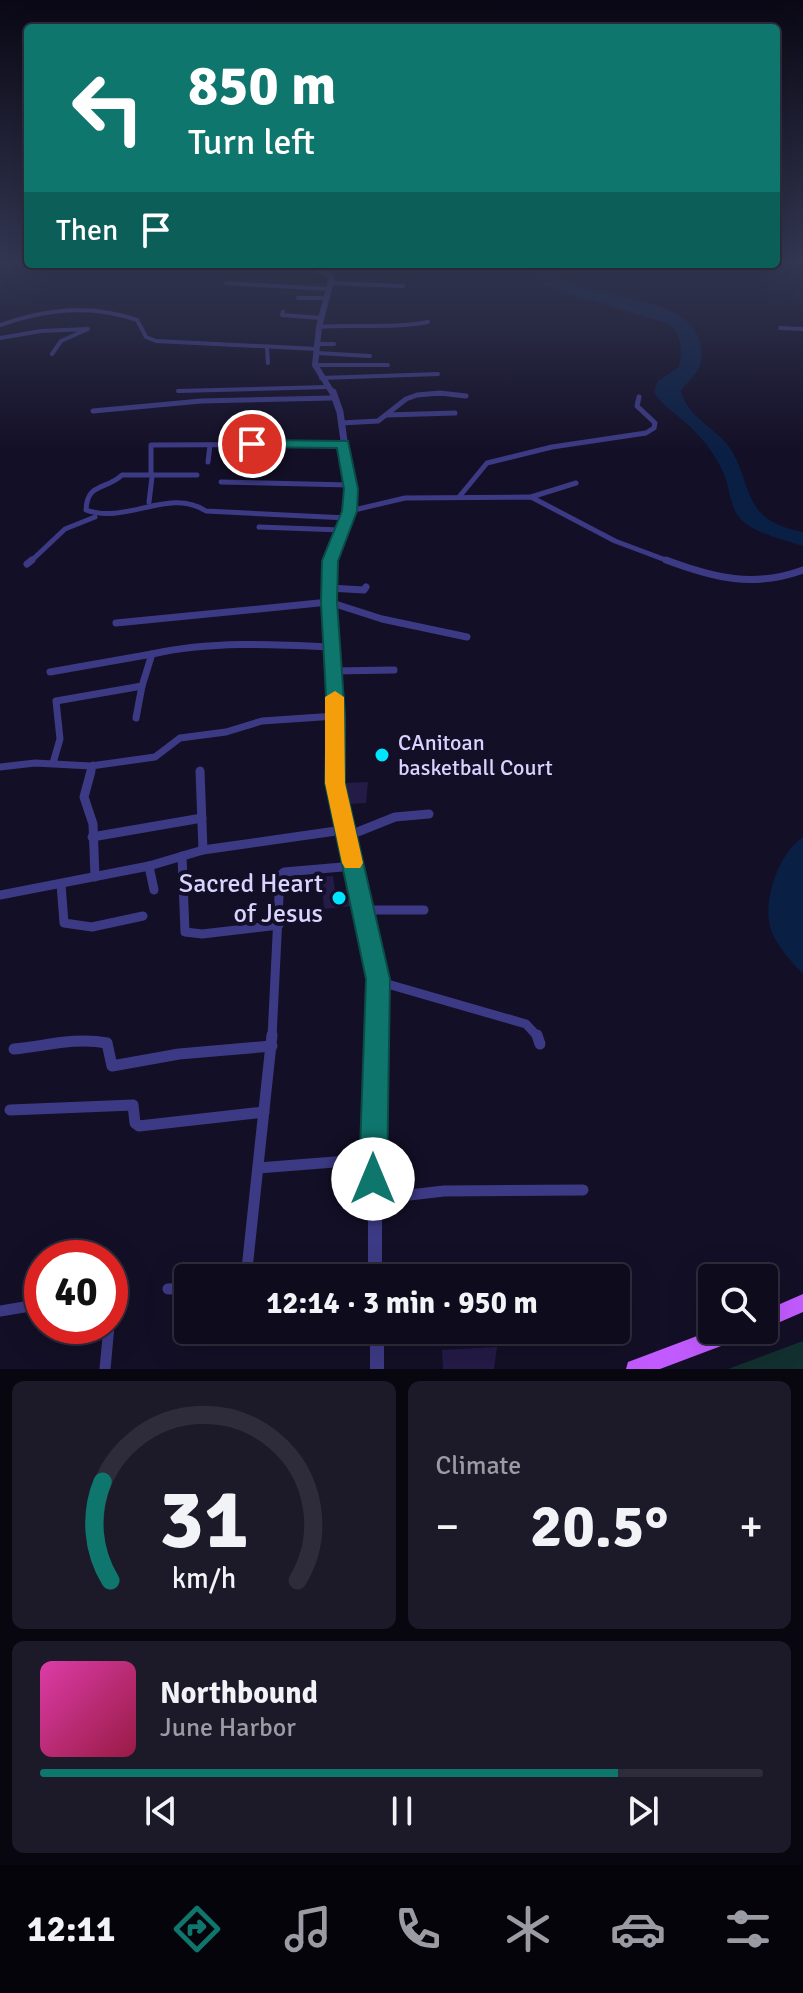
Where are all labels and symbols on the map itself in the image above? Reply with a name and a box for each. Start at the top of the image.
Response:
pin [218,410,286,478]
place label: CAnitoan basketball Court [398,729,553,781]
marker: CAnitoan basketball Court [373,746,391,764]
place label: Sacred Heart of Jesus [179,868,323,930]
marker: Sacred Heart of Jesus [330,889,348,907]
position arrow [331,1137,415,1221]
speed limit sign: 40 [24,1240,128,1344]

